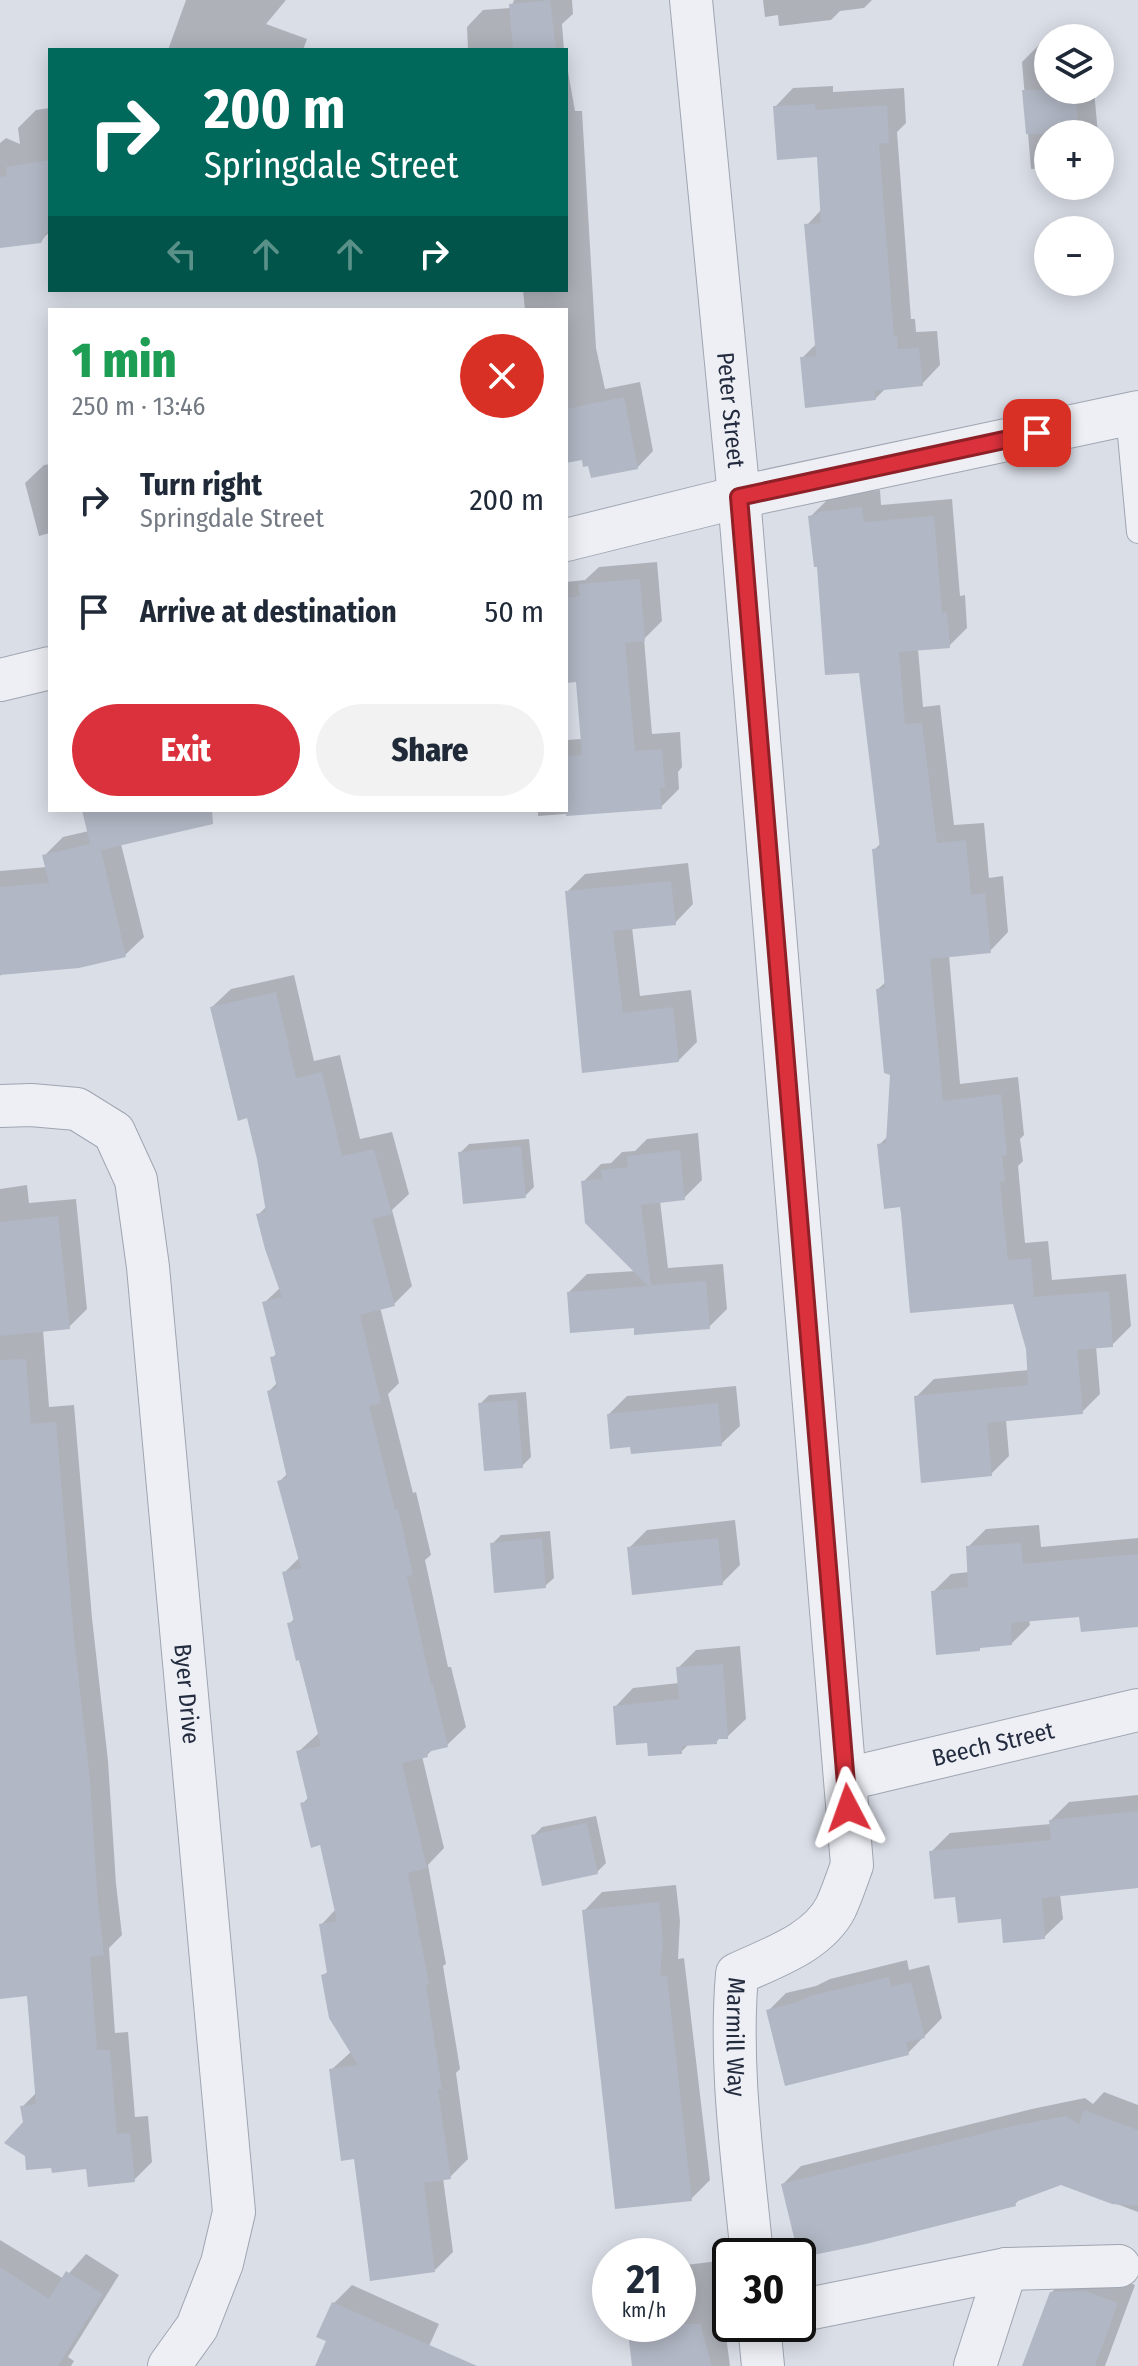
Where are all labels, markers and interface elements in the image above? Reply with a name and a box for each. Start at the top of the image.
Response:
map controls [1034,24,1114,296]
button: layers [1034,24,1114,104]
text: 200 m [204,76,345,143]
icon: right [72,80,176,184]
button: + [1034,120,1114,200]
text: Springdale Street [204,144,459,188]
button: − [1034,216,1114,296]
icon: left [160,232,204,276]
icon: ahead [244,232,288,276]
icon: ahead [328,232,372,276]
icon: right [412,232,456,276]
text: 1 min [72,332,176,390]
button: close [460,334,544,418]
street label: Peter Street [711,351,750,469]
text: 250 m · 13:46 [72,391,206,422]
pin [1003,399,1071,467]
icon: arrive [1015,411,1059,455]
text: Turn right [140,467,262,503]
icon: right [72,478,116,522]
text: 200 m [469,482,544,518]
text: Springdale Street [140,503,324,534]
icon: arrive [72,590,116,634]
text: Arrive at destination [140,594,397,630]
text: 50 m [484,594,544,630]
button: Exit [72,704,300,796]
button: Share [316,704,544,796]
street label: Byer Drive [168,1643,205,1745]
street label: Beech Street [929,1716,1057,1772]
position arrow [806,1766,890,1850]
street label: Marmill Way [721,1976,751,2098]
speed limit sign: 30 [712,2238,816,2342]
text: 21 [627,2256,661,2304]
text: km/h [622,2298,666,2322]

